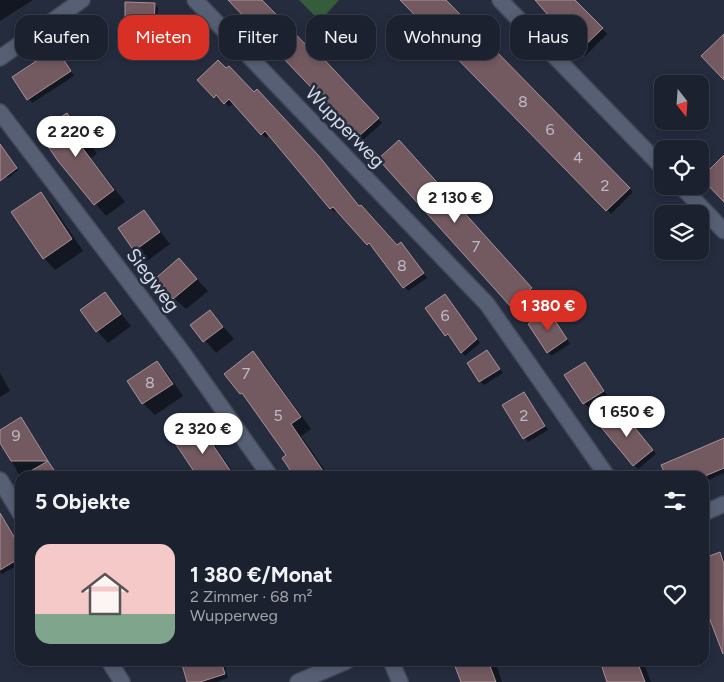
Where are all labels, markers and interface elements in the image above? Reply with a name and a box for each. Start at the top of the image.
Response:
chip: Kaufen [15,15,108,60]
chip: Mieten [118,15,209,60]
chip: Filter [219,15,296,60]
chip: Neu [306,15,376,60]
chip: Wohnung [386,15,500,60]
chip: Haus [510,15,587,60]
north arrow [654,75,709,130]
map controls [654,75,709,260]
street label: Wupperweg [301,82,389,172]
house number: 8 [518,92,528,111]
pin: 2 220 € [30,116,122,158]
house number: 6 [545,120,555,139]
text: 2 220 € [48,122,104,141]
button: locate [654,140,709,195]
house number: 4 [573,148,583,167]
house number: 2 [601,176,609,195]
pin: 2 130 € [409,182,501,224]
text: 2 130 € [428,188,482,207]
button: layers [654,205,709,260]
house number: 7 [472,237,481,256]
street label: Siegweg [122,244,184,316]
house number: 8 [397,256,407,275]
pin: 1 380 € [502,290,594,332]
text: 1 380 € [521,296,575,315]
house number: 6 [440,306,450,325]
house number: 7 [242,364,251,383]
house number: 8 [145,373,155,392]
pin: 1 650 € [581,396,673,438]
text: 1 650 € [600,402,654,421]
house number: 5 [273,406,283,425]
house number: 2 [520,406,528,425]
pin: 2 320 € [157,412,249,455]
text: 2 320 € [175,419,231,438]
house number: 9 [11,426,21,445]
icon: filters [661,487,689,515]
text: 5 Objekte [35,489,130,514]
text: 1 380 €/Monat [190,562,332,587]
icon: home [75,564,135,624]
icon: heart [661,580,689,608]
text: 2 Zimmer · 68 m² [190,587,312,606]
text: Wupperweg [190,606,278,625]

